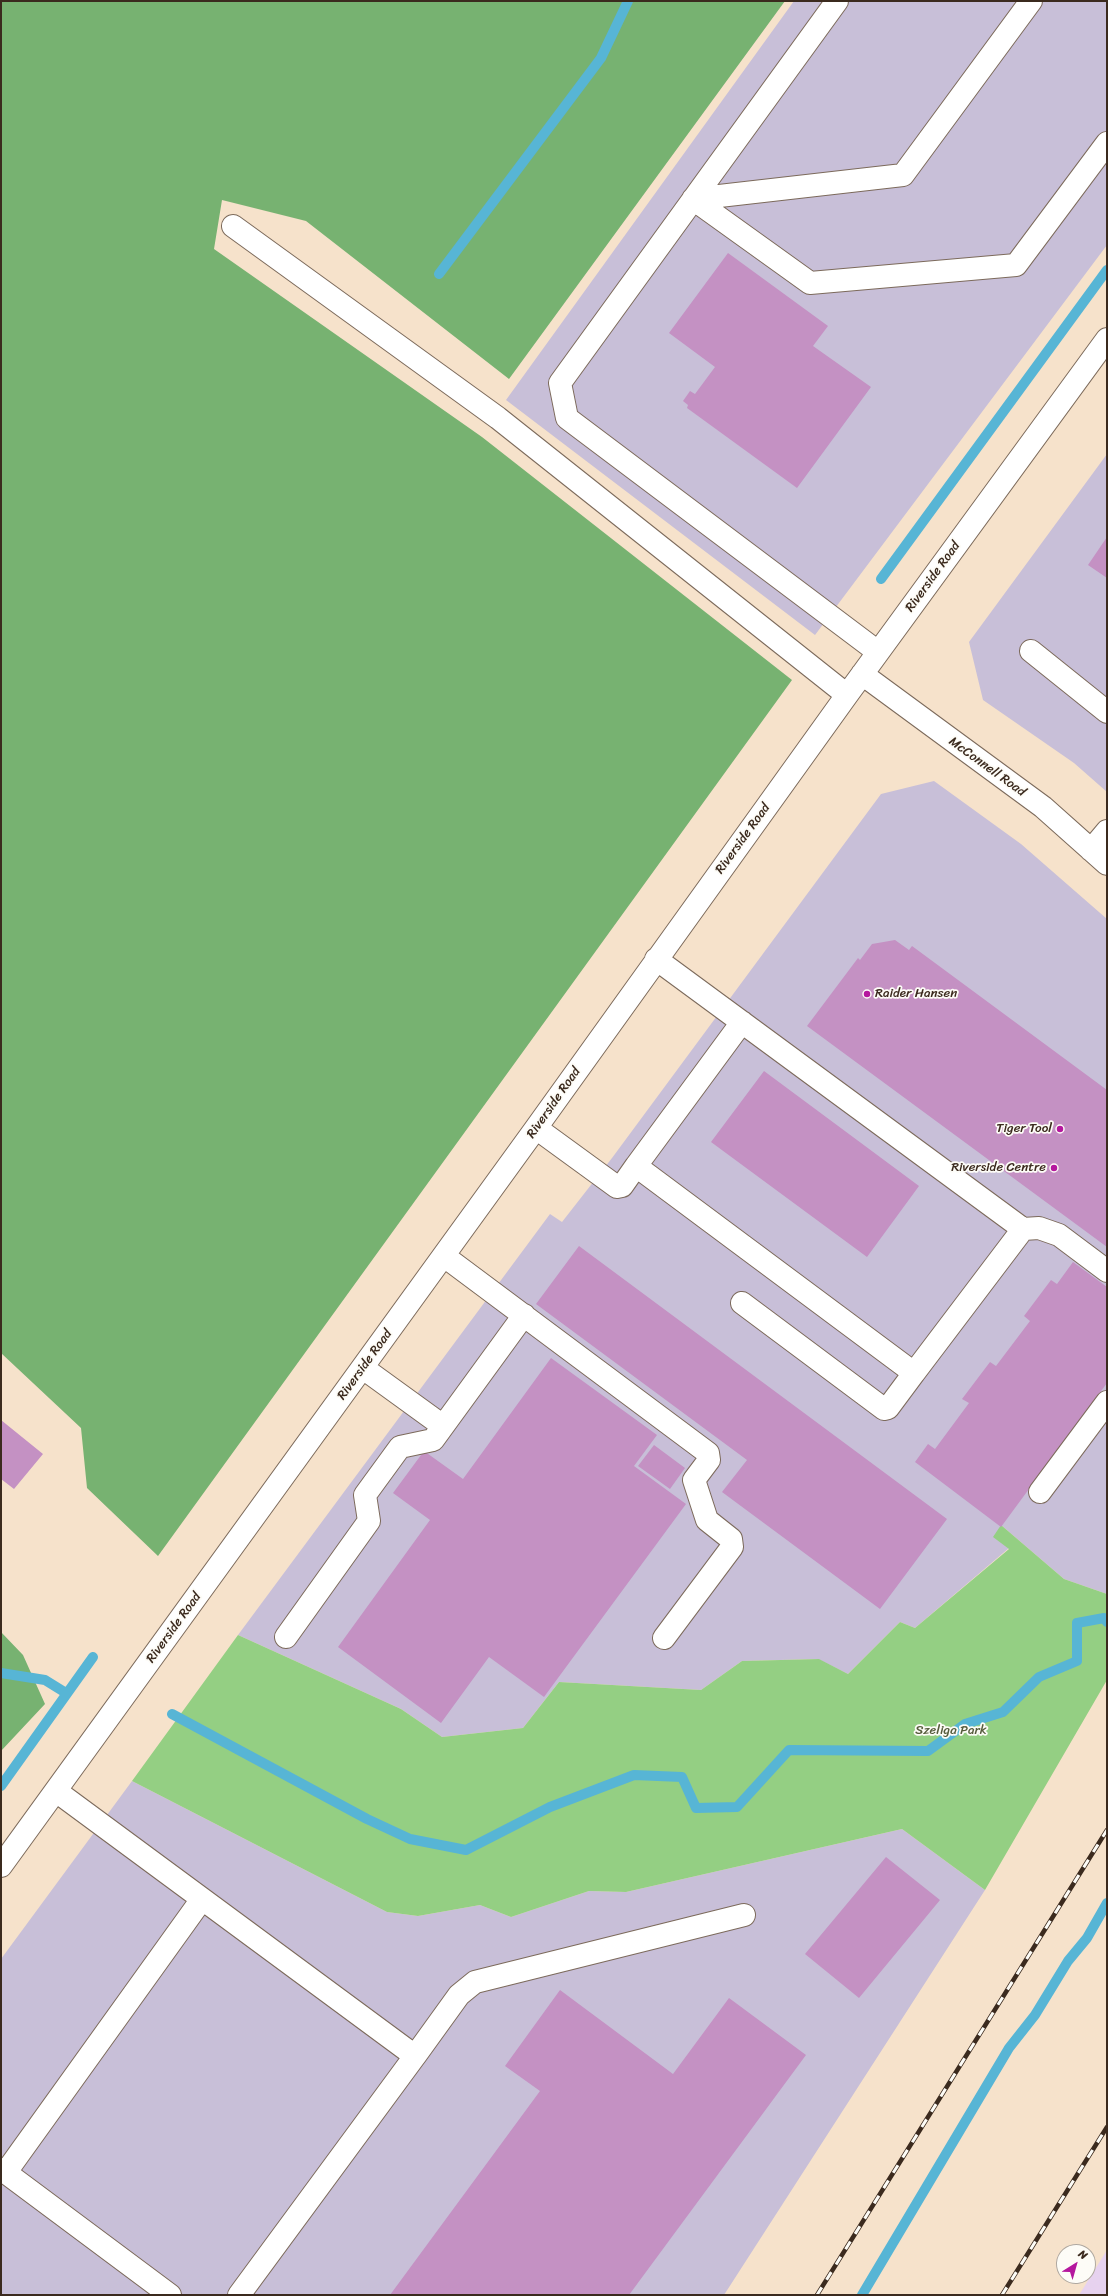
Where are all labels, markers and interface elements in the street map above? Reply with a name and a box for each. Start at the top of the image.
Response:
street label: Riverside Road [902,539,964,615]
street label: McConnell Road [946,734,1028,800]
street label: Riverside Road [712,801,774,877]
place label: Raider Hansen [875,986,957,1002]
marker: Raider Hansen [862,989,872,999]
street label: Riverside Road [524,1064,584,1142]
place label: Tiger Tool [996,1121,1052,1137]
marker: Tiger Tool [1055,1124,1065,1134]
place label: Riverside Centre [951,1160,1046,1176]
marker: Riverside Centre [1049,1163,1059,1173]
street label: Riverside Road [334,1327,396,1403]
street label: Riverside Road [143,1590,205,1666]
park label: Szeliga Park [915,1723,987,1739]
north arrow [1056,2244,1096,2284]
text: N [1074,2245,1092,2265]

